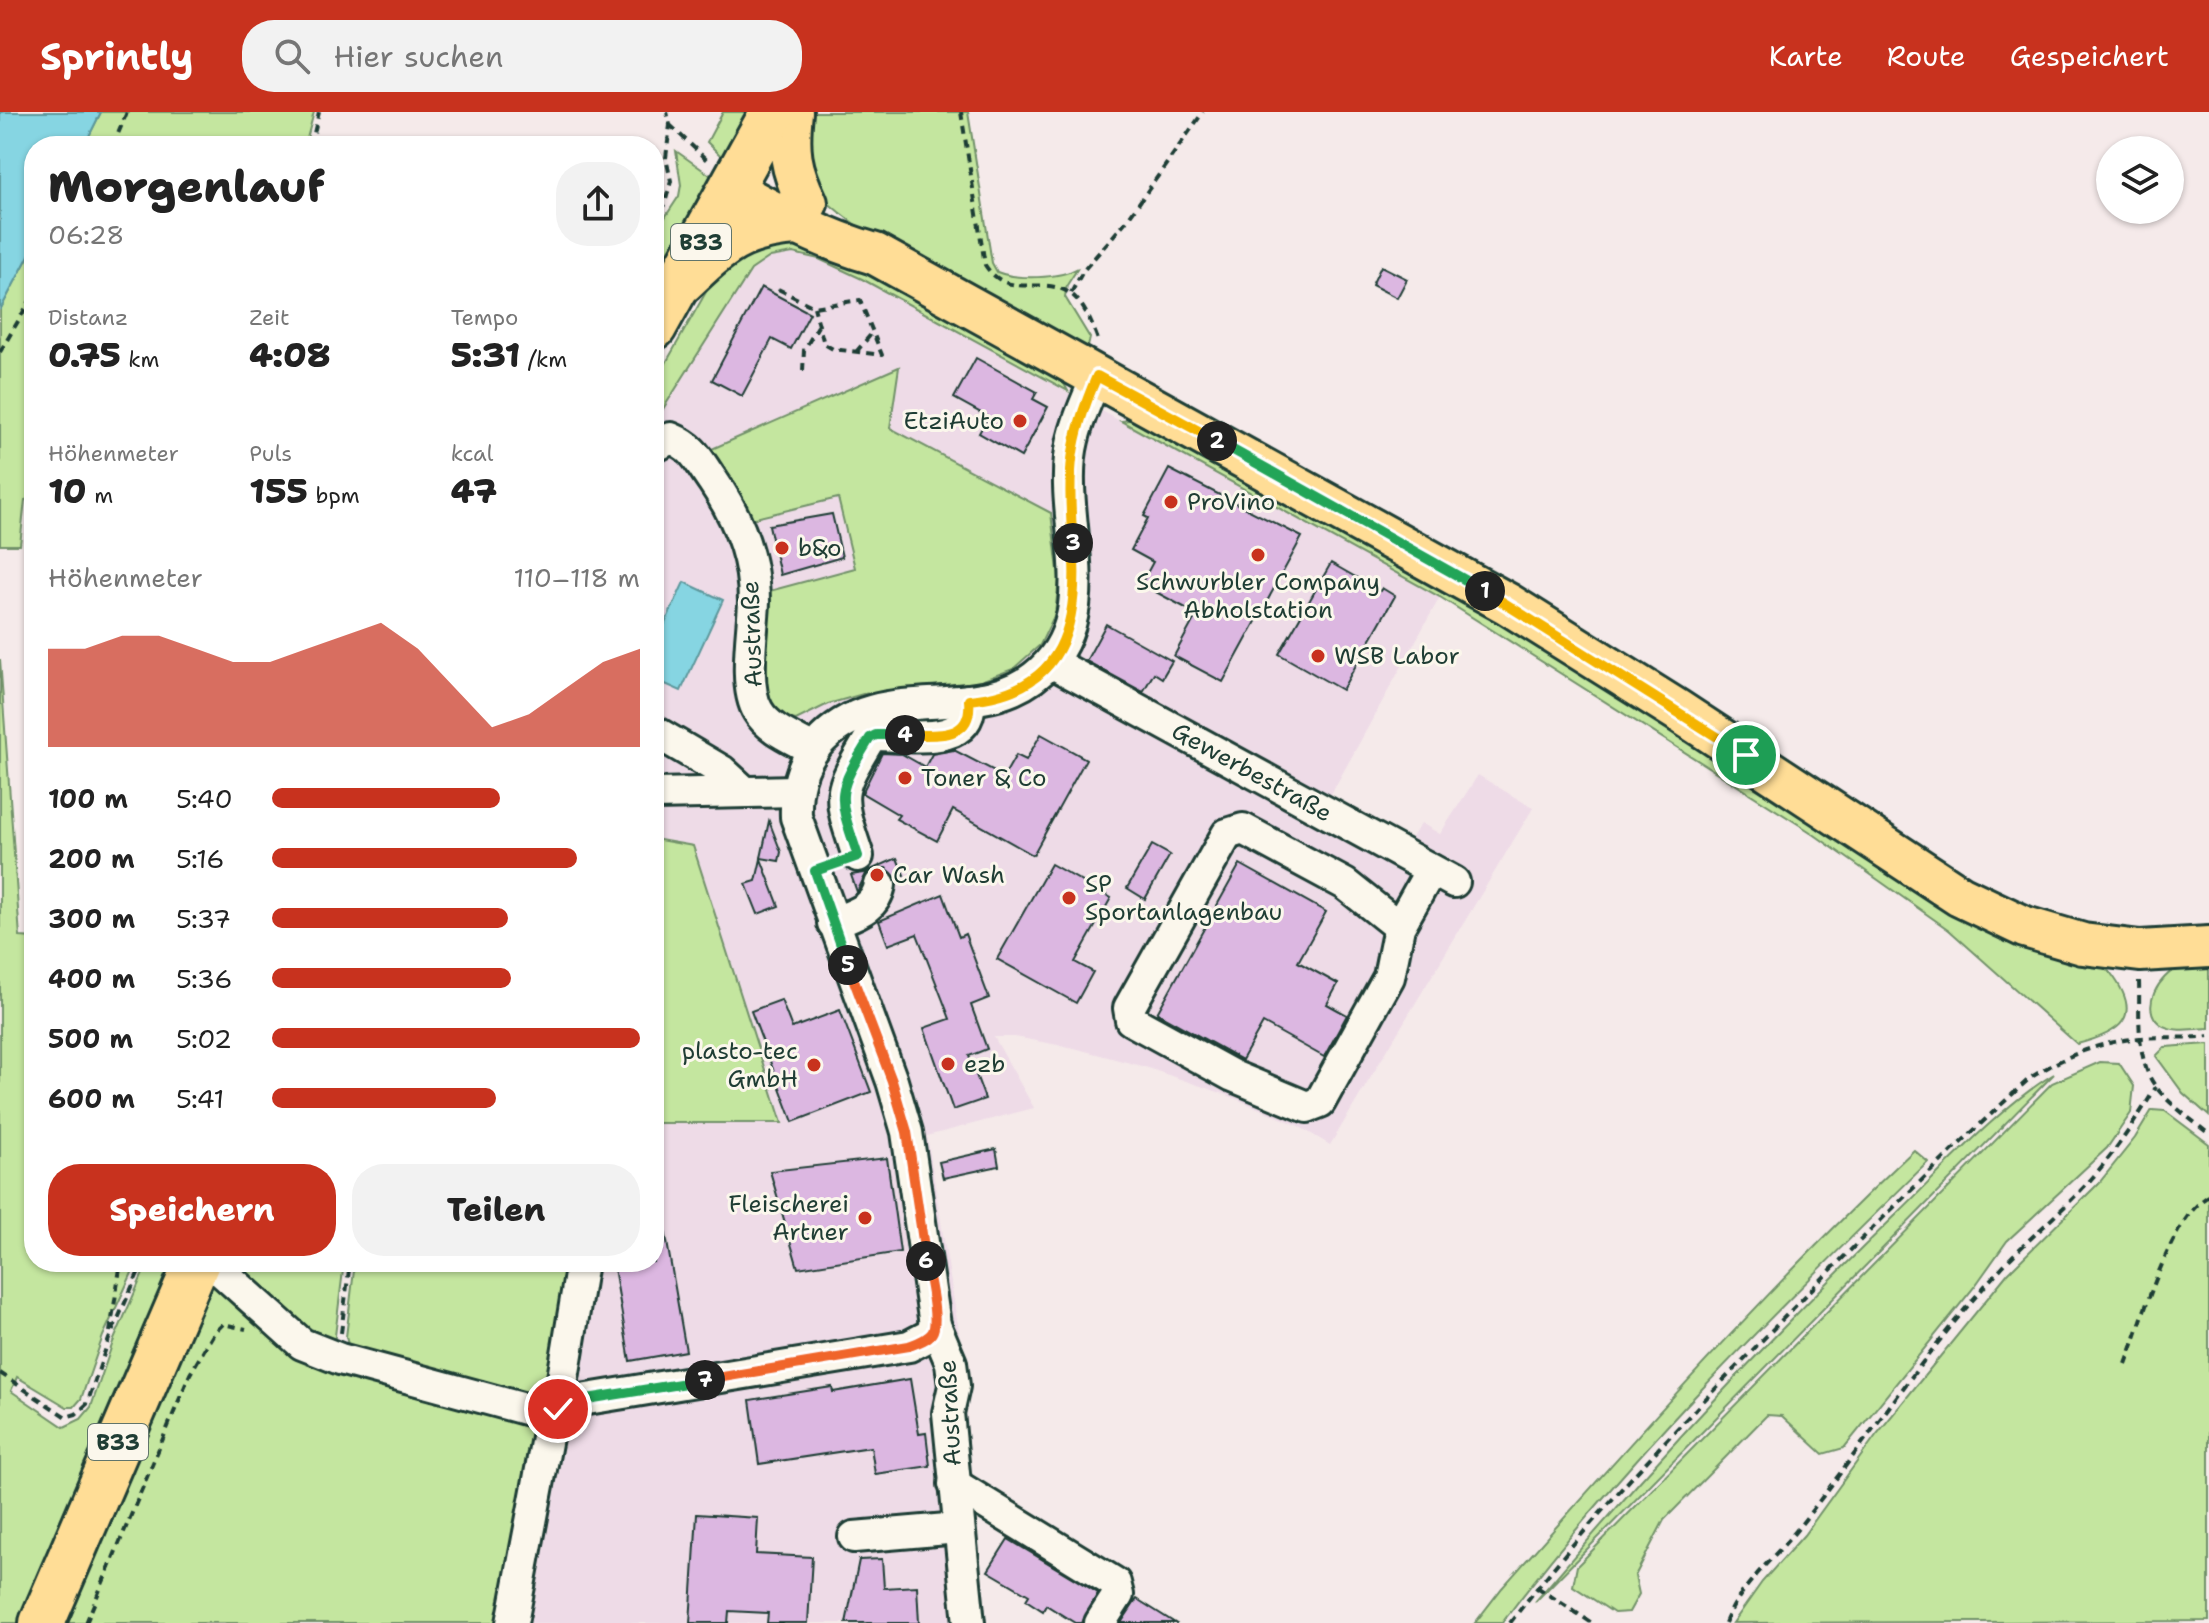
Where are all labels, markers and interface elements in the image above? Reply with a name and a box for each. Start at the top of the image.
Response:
search box [242,20,802,92]
text: Sprintly [40,31,194,82]
icon: search [270,34,314,78]
text: Hier suchen [334,36,503,77]
text: Karte [1769,37,1843,75]
text: Route [1887,37,1966,75]
text: Gespeichert [2010,37,2169,75]
map controls [2096,136,2184,224]
button: layers [2096,136,2184,224]
text: Morgenlauf [48,157,325,216]
button: share [556,162,640,246]
text: 06:28 [48,217,124,252]
road number: B33 [671,224,731,260]
text: Distanz [48,303,128,332]
text: Zeit [249,303,290,332]
text: Tempo [451,303,518,332]
text: 0.75 [48,332,121,378]
text: 4:08 [249,332,331,378]
text: 5:31 [451,332,520,378]
text: km [121,345,159,374]
text: /km [520,345,567,374]
place label: EtziAuto [904,405,1004,437]
marker: EtziAuto [1011,412,1029,430]
pin: 2 [1197,421,1237,461]
text: 2 [1209,426,1225,455]
text: Höhenmeter [48,439,179,468]
text: Puls [249,439,292,468]
text: kcal [451,439,493,468]
text: 10 [48,468,87,514]
text: 155 [249,468,308,514]
text: 47 [451,468,497,514]
text: m [87,481,113,510]
text: bpm [308,481,360,510]
place label: ProVino [1187,486,1275,518]
marker: ProVino [1162,493,1180,511]
pin: 3 [1053,523,1093,563]
text: 3 [1065,528,1081,557]
place label: b&o [798,532,842,564]
marker: b&o [773,539,791,557]
marker: Schwurbler Company Abholstation [1249,546,1267,564]
text: Höhenmeter [48,560,203,595]
text: 110–118 m [514,560,640,595]
place label: Schwurbler Company Abholstation [1136,566,1380,626]
pin: 1 [1465,571,1505,611]
text: 1 [1480,576,1490,605]
street label: Austraße [734,580,770,688]
place label: WSB Labor [1334,640,1460,672]
marker: WSB Labor [1309,647,1327,665]
pin: 4 [885,715,925,755]
street label: Gewerbestraße [1166,715,1338,829]
text: 4 [897,720,913,749]
pin [1712,721,1780,789]
icon: arrive [1724,733,1768,777]
place label: Toner & Co [921,762,1047,794]
marker: Toner & Co [896,769,914,787]
text: 100 m [48,781,128,816]
text: 5:40 [176,781,233,816]
text: 200 m [48,841,135,876]
text: 5:16 [176,841,224,876]
place label: Car Wash [893,859,1005,891]
marker: Car Wash [868,866,886,884]
place label: SP Sportanlagenbau [1085,868,1283,928]
marker: SP Sportanlagenbau [1060,889,1078,907]
text: 300 m [48,901,135,936]
text: 5:37 [176,901,231,936]
pin: 5 [828,945,868,985]
text: 5 [841,950,855,979]
text: 400 m [48,961,135,996]
text: 5:36 [176,961,232,996]
text: 500 m [48,1021,133,1056]
text: 5:02 [176,1021,232,1056]
place label: plasto-tec GmbH [682,1035,798,1095]
place label: ezb [964,1048,1005,1080]
marker: ezb [939,1055,957,1073]
marker: plasto-tec GmbH [805,1056,823,1074]
text: 600 m [48,1081,135,1116]
text: 5:41 [176,1081,224,1116]
button: Speichern [48,1164,336,1256]
button: Teilen [352,1164,640,1256]
place label: Fleischerei Artner [728,1188,849,1248]
marker: Fleischerei Artner [856,1209,874,1227]
pin: 6 [906,1241,946,1281]
text: 6 [918,1246,934,1275]
street label: Austraße [931,1359,969,1467]
pin: 7 [685,1360,725,1400]
text: 7 [697,1365,713,1394]
pin [524,1375,592,1443]
icon: check [536,1387,580,1431]
road number: B33 [88,1424,148,1460]

